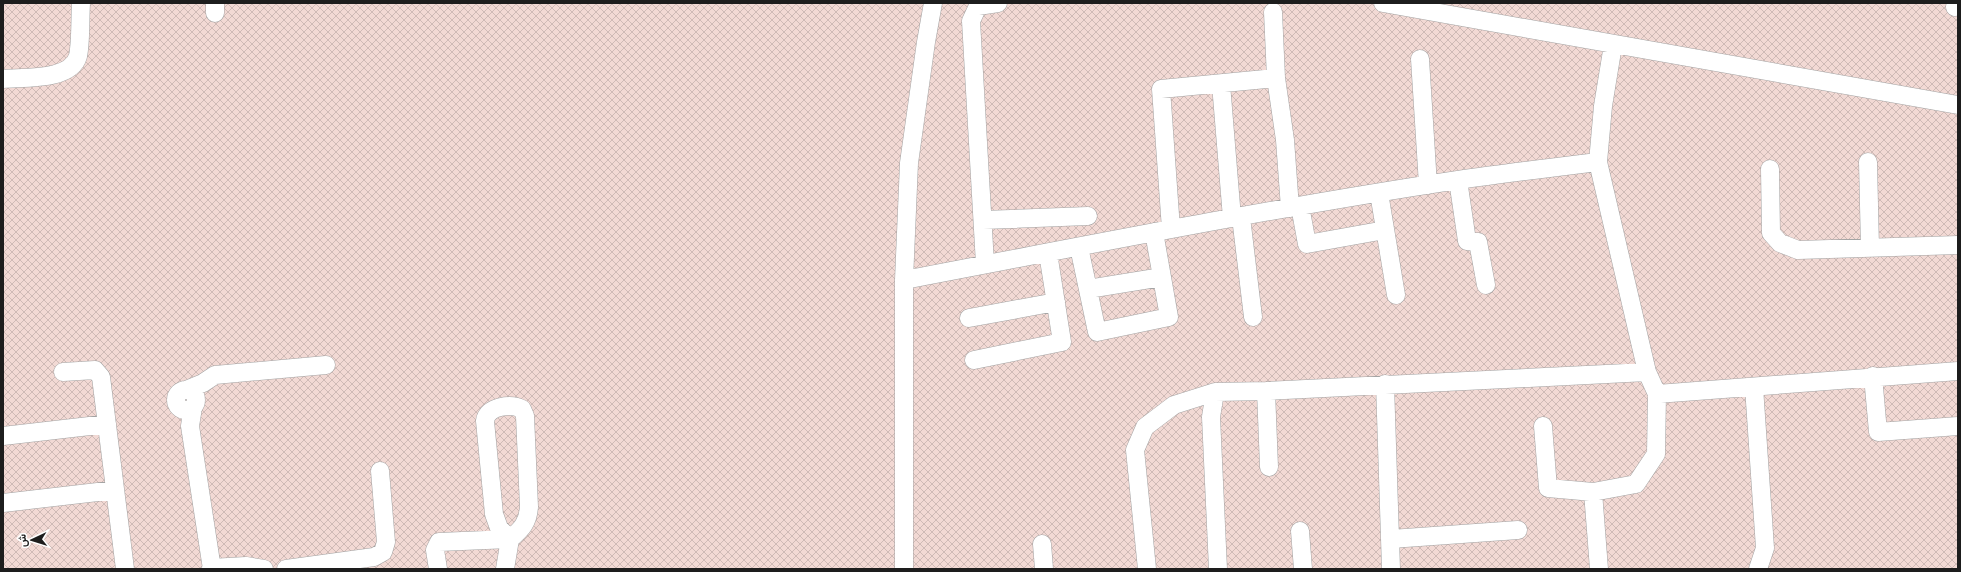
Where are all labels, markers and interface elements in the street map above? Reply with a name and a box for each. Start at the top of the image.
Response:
north arrow [12,520,52,560]
text: ش [16,534,30,548]

